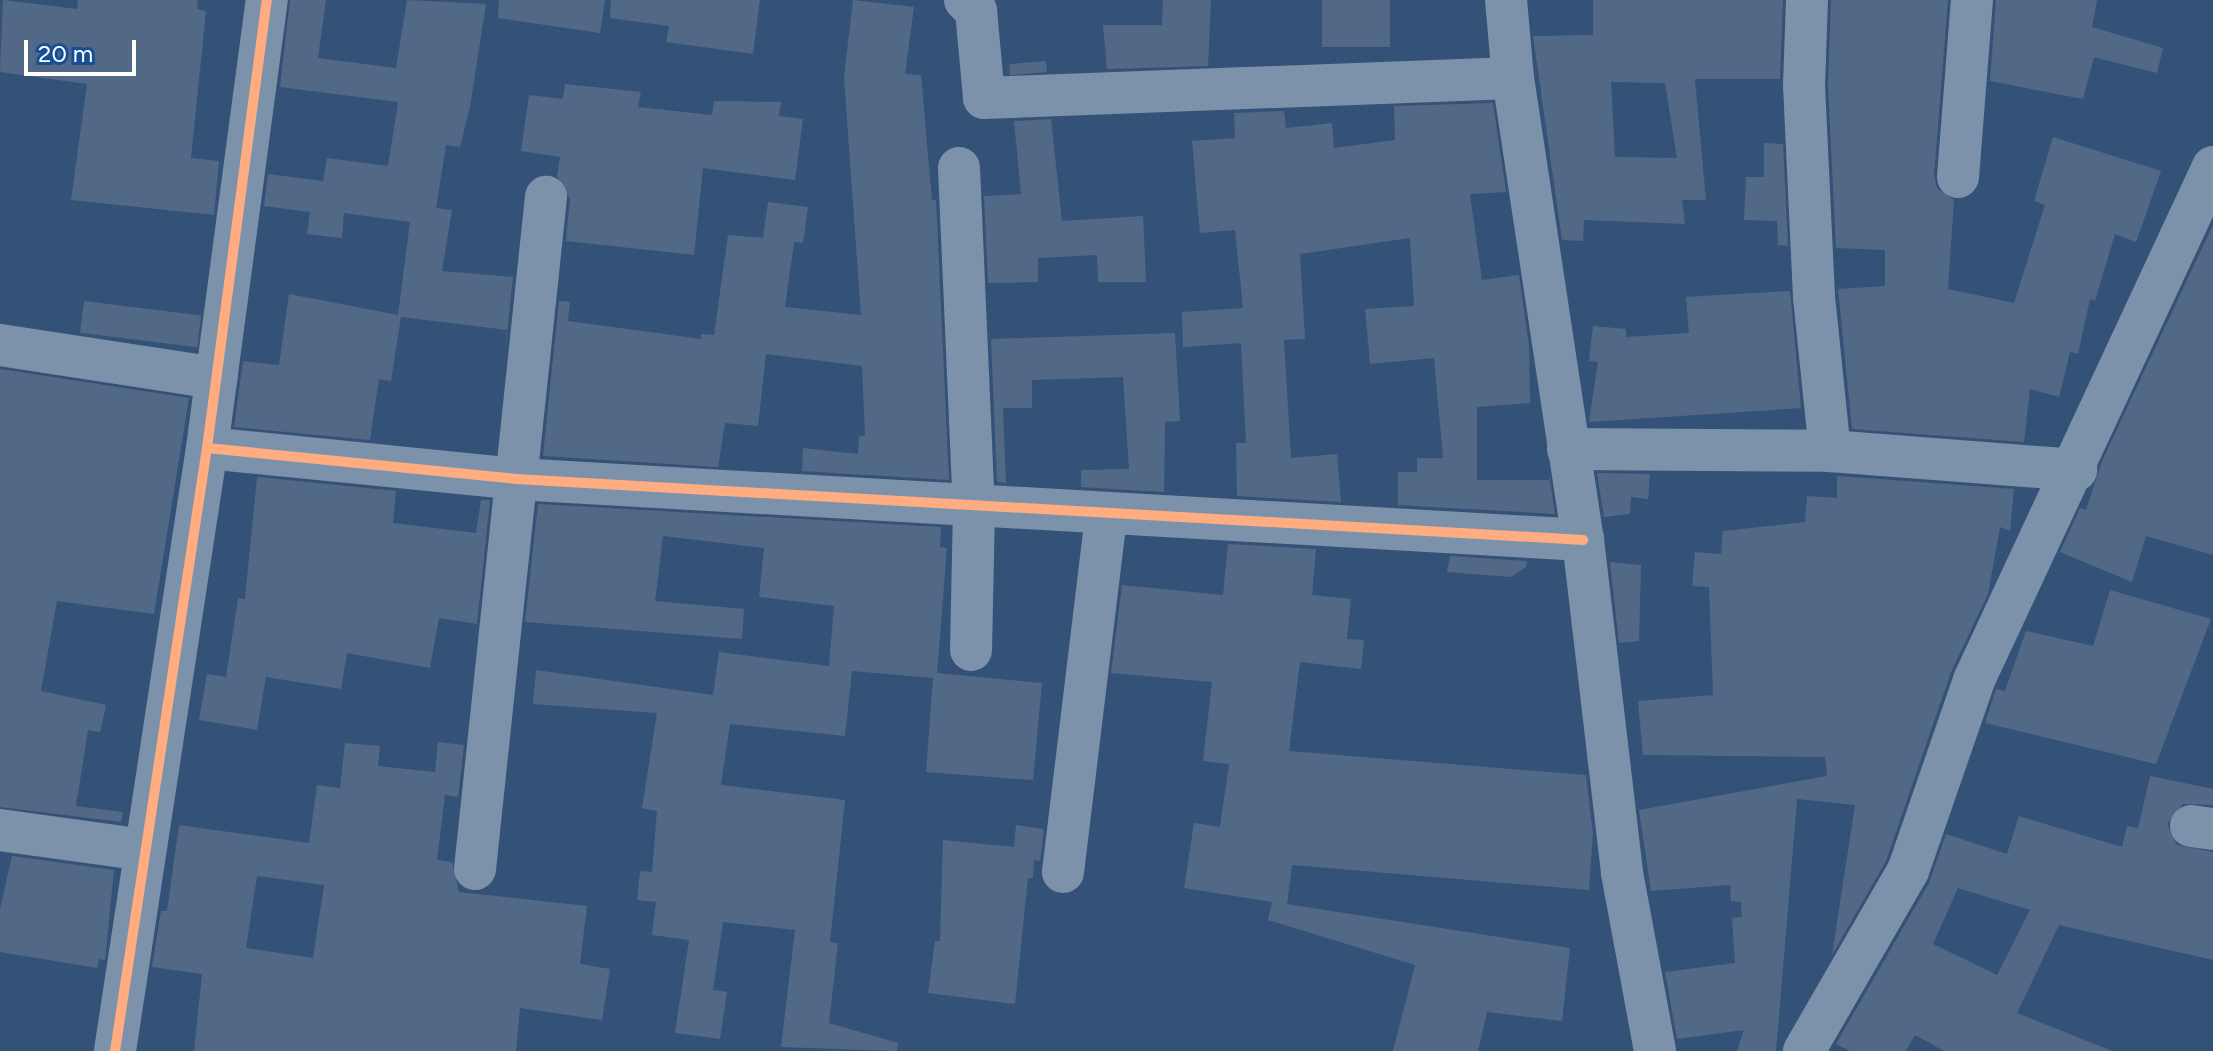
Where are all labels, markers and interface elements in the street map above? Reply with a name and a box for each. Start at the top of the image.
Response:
scale bar [28,24,140,74]
text: 20 m [38,39,93,68]

